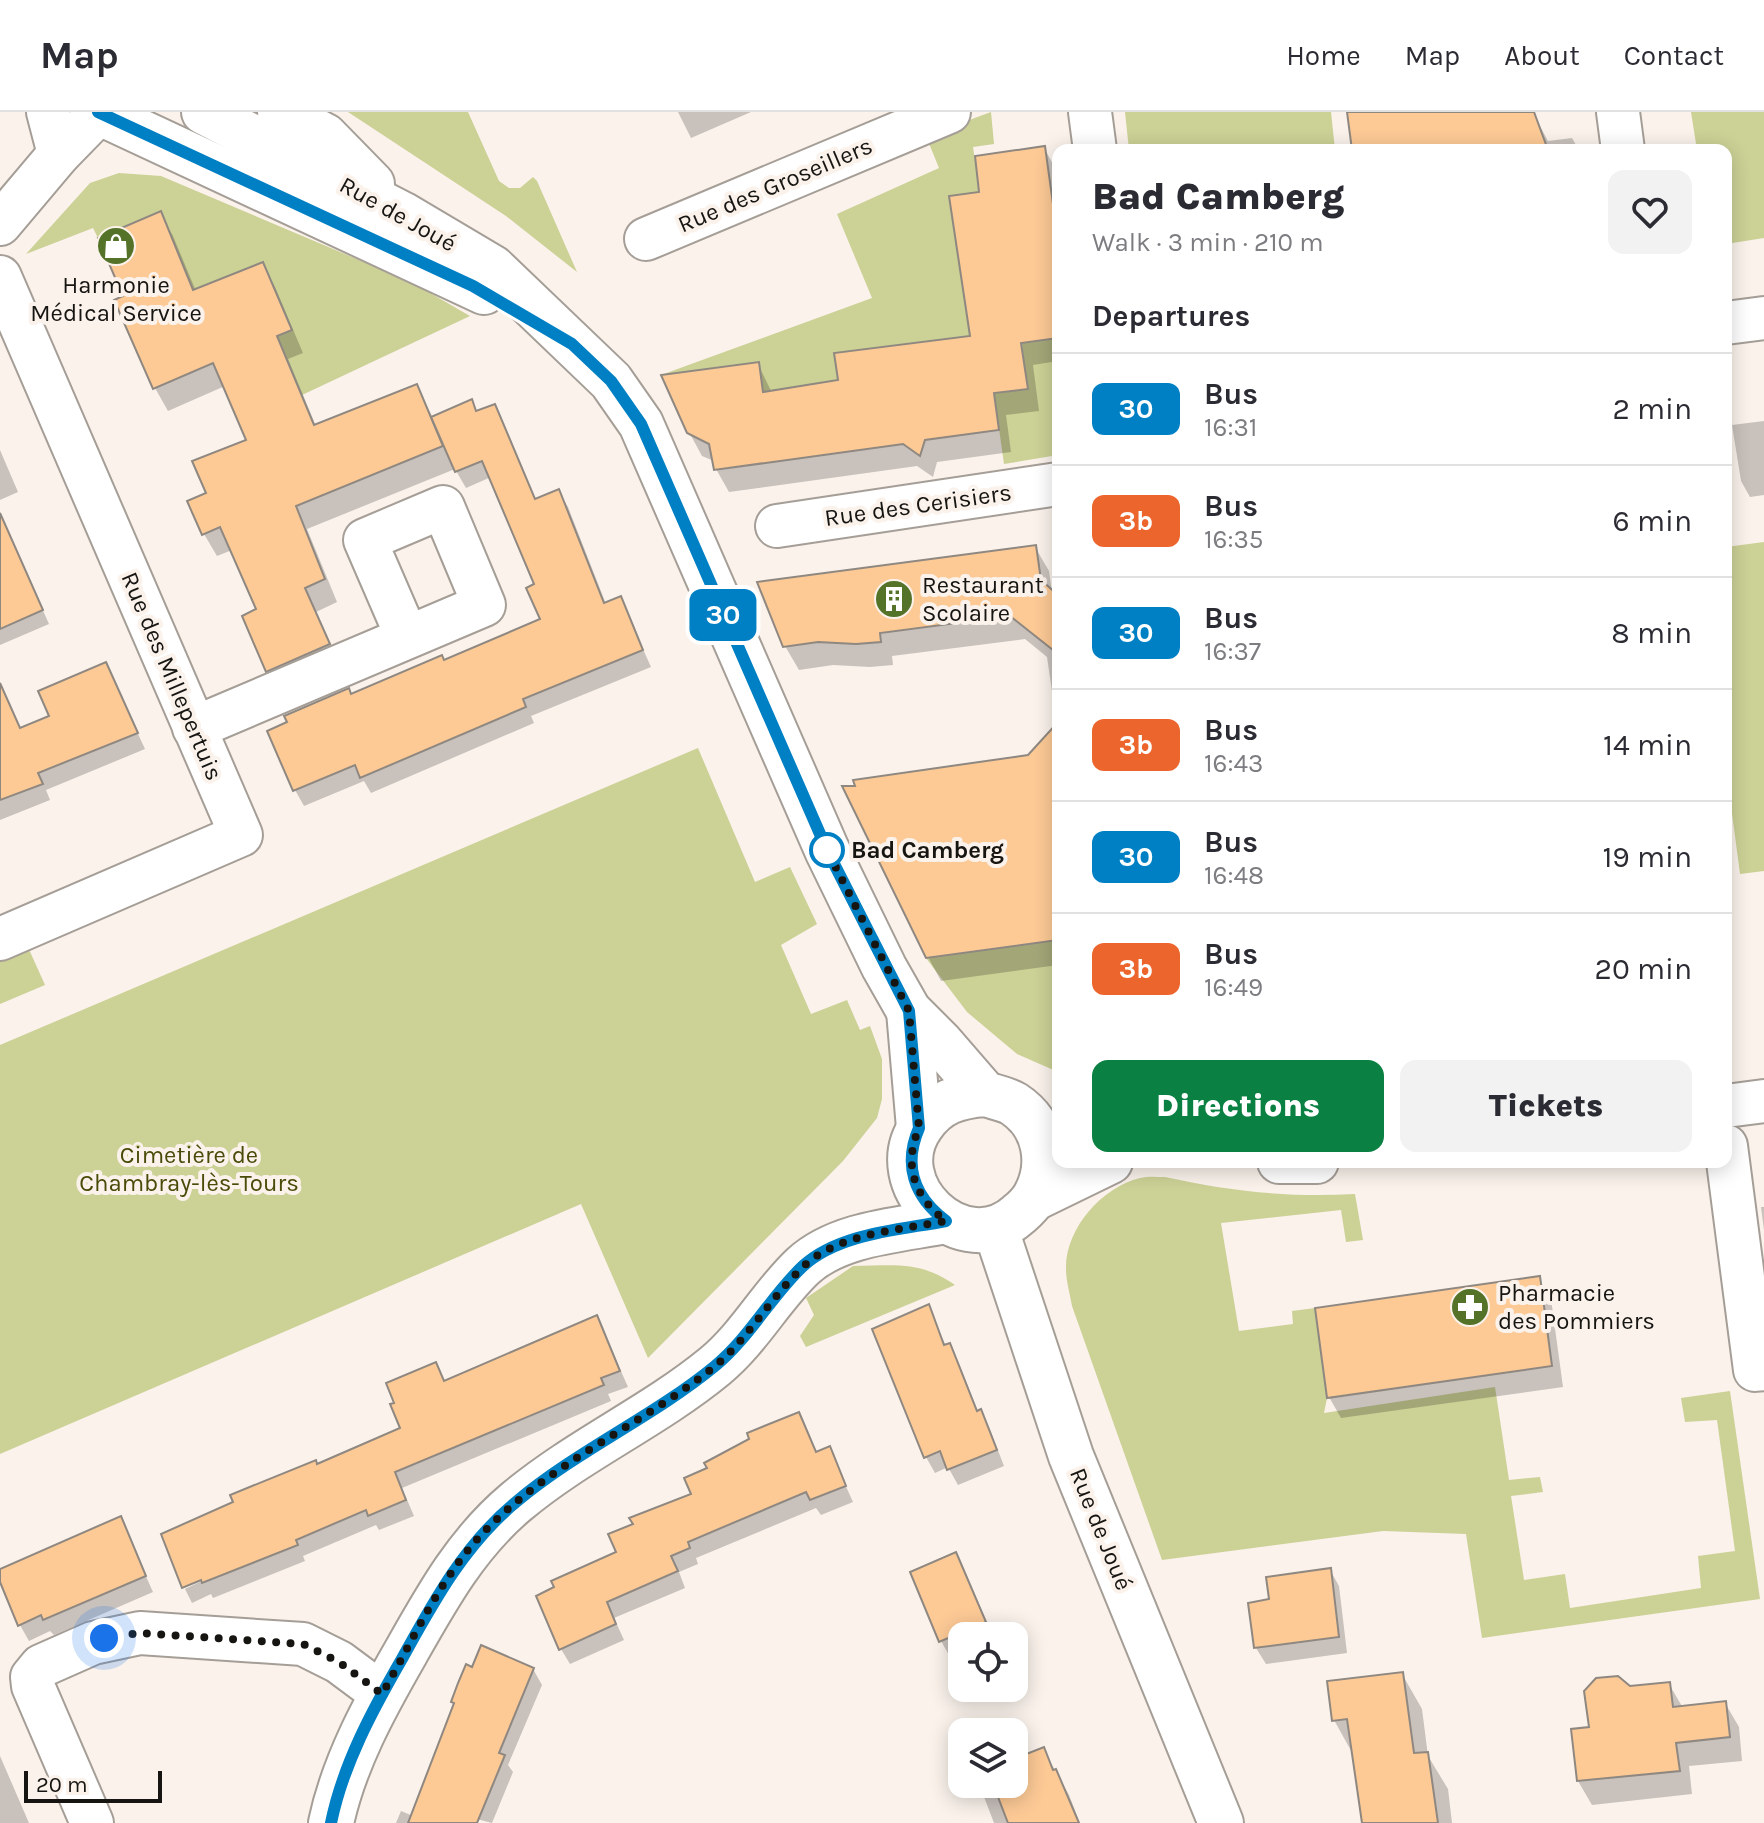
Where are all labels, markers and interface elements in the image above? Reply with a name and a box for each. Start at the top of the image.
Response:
text: Map [40,33,119,78]
text: Home [1286,39,1361,72]
text: Map [1405,39,1460,72]
text: About [1504,39,1580,72]
text: Contact [1624,39,1724,72]
street label: Rue des Groseillers [674,131,876,239]
street label: Rue de Joué [335,170,461,258]
button: heart [1608,170,1692,254]
text: Bad Camberg [1092,174,1345,219]
shop icon: Harmonie Médical Service [95,225,137,267]
text: Walk · 3 min · 210 m [1092,227,1324,258]
place label: Harmonie Médical Service [30,271,202,327]
text: Departures [1092,298,1250,334]
text: Bus [1204,376,1258,412]
text: 2 min [1612,391,1692,427]
text: 30 [1118,392,1154,425]
text: 16:31 [1204,412,1257,443]
street label: Rue des Cerisiers [823,478,1013,532]
text: Bus [1204,488,1258,524]
text: 6 min [1613,503,1692,539]
text: 3b [1119,504,1153,537]
text: 16:35 [1204,524,1264,555]
street label: Rue des Millepertuis [115,568,229,784]
place label: Restaurant Scolaire [922,571,1044,627]
building icon: Restaurant Scolaire [873,578,915,620]
line badge: 30 [687,589,759,641]
text: 30 [705,598,741,631]
text: Bus [1204,600,1258,636]
text: 8 min [1611,615,1692,651]
text: 30 [1118,616,1154,649]
text: 16:37 [1204,636,1261,667]
text: Bus [1204,712,1258,748]
text: 14 min [1603,727,1692,763]
text: 3b [1119,728,1153,761]
text: 16:43 [1204,748,1263,779]
text: Bus [1204,824,1258,860]
marker: Bad Camberg [810,833,844,867]
place label: Bad Camberg [851,836,1004,864]
text: 19 min [1602,839,1692,875]
text: 30 [1118,840,1154,873]
text: 16:48 [1204,860,1264,891]
text: Bus [1204,936,1258,972]
text: 20 min [1595,951,1692,987]
text: 3b [1119,952,1153,985]
text: 16:49 [1204,972,1263,1003]
button: Directions [1092,1060,1384,1152]
button: Tickets [1400,1060,1692,1152]
park label: Cimetière de Chambray-lès-Tours [79,1141,299,1197]
place label: Pharmacie des Pommiers [1498,1279,1655,1335]
pharmacy icon: Pharmacie des Pommiers [1449,1286,1491,1328]
street label: Rue de Joué [1064,1464,1138,1594]
your location [84,1618,124,1658]
map controls [948,1622,1028,1798]
button: locate [948,1622,1028,1702]
button: layers [948,1718,1028,1798]
scale bar [24,1767,162,1803]
text: 20 m [36,1772,88,1798]

